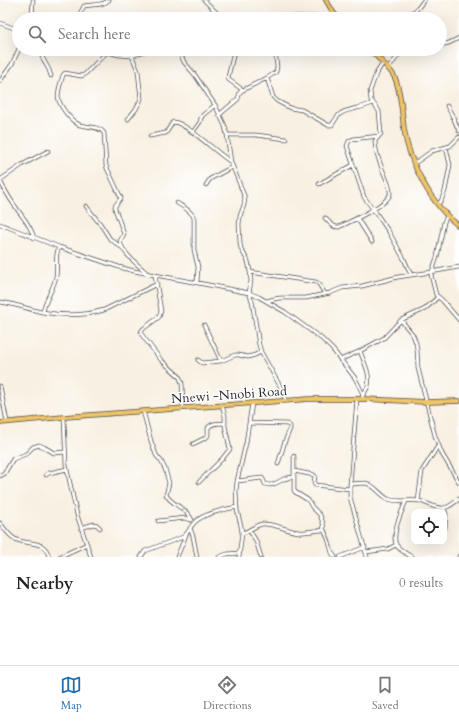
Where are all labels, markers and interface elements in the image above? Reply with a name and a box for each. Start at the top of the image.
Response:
search box [12,12,447,56]
icon: search [26,23,48,45]
text: Search here [58,24,131,44]
street label: Nnewi -Nnobi Road [171,382,288,408]
map controls [411,509,447,545]
button: locate [411,509,447,545]
text: Nearby [16,572,73,595]
text: 0 results [399,574,443,592]
tab: Map [60,674,82,713]
tab: Directions [203,674,251,713]
tab: Saved [372,674,399,713]

